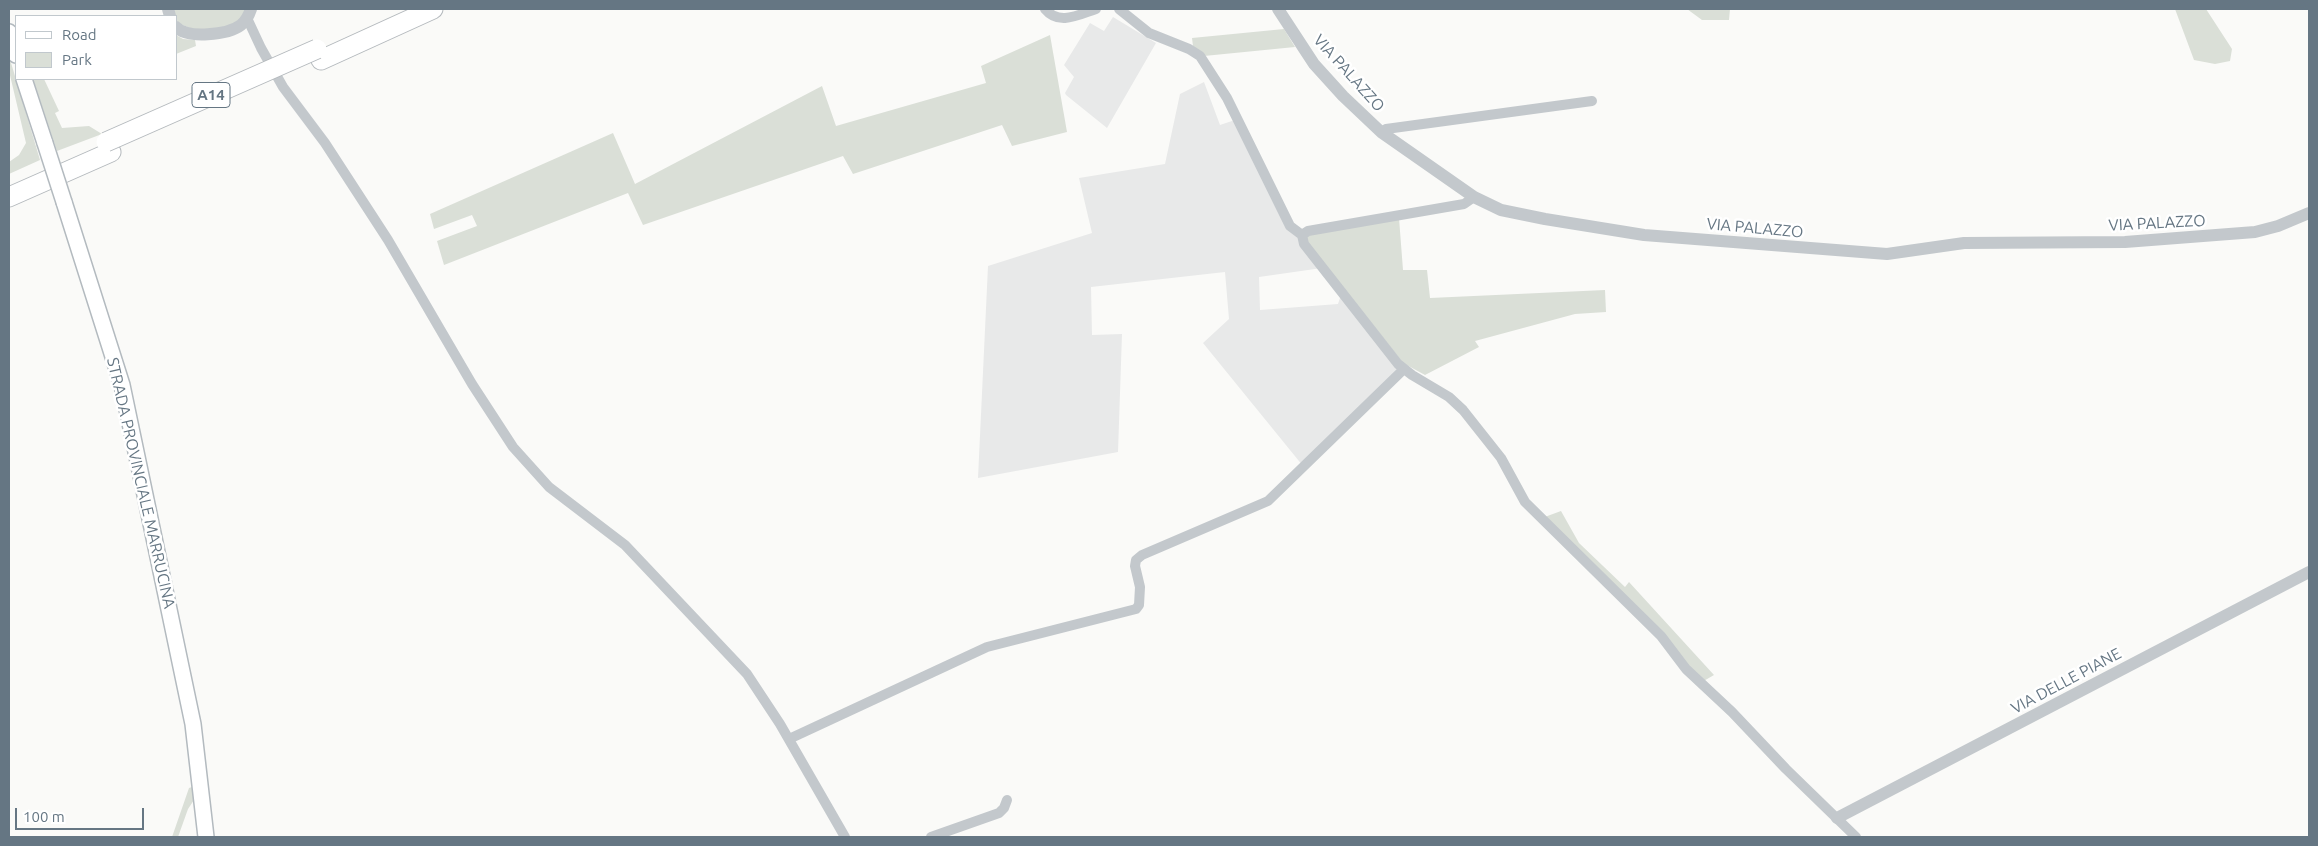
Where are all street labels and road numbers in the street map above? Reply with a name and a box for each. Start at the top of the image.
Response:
street label: VIA PALAZZO [1309,30,1389,116]
road number: A14 [192,82,230,108]
street label: VIA PALAZZO [2108,211,2206,235]
street label: VIA PALAZZO [1706,214,1804,242]
street label: STRADA PROVINCIALE MARRUCINA [103,356,179,610]
street label: VIA DELLE PIANE [2008,644,2124,718]

